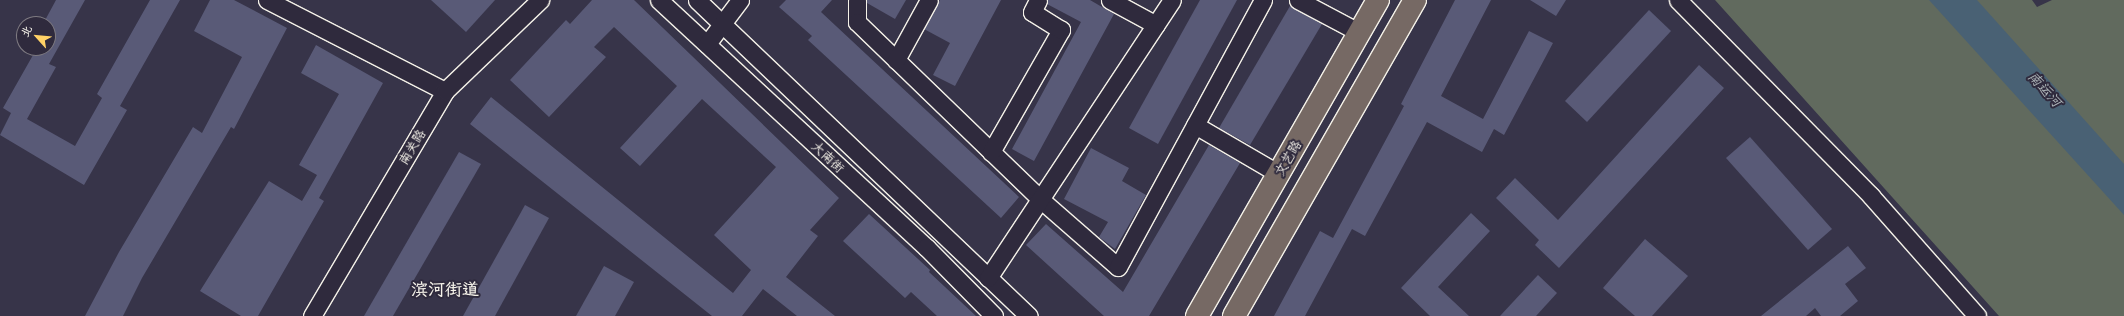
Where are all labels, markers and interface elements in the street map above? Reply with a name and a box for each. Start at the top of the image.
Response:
north arrow [16,16,56,56]
text: 北 [17,22,35,39]
water label: 南运河 [2025,68,2065,110]
street label: 南关路 [395,126,429,168]
street label: 文艺路 [1271,137,1305,179]
street label: 大南街 [808,138,848,176]
district label: 滨河街道 [411,279,479,299]

